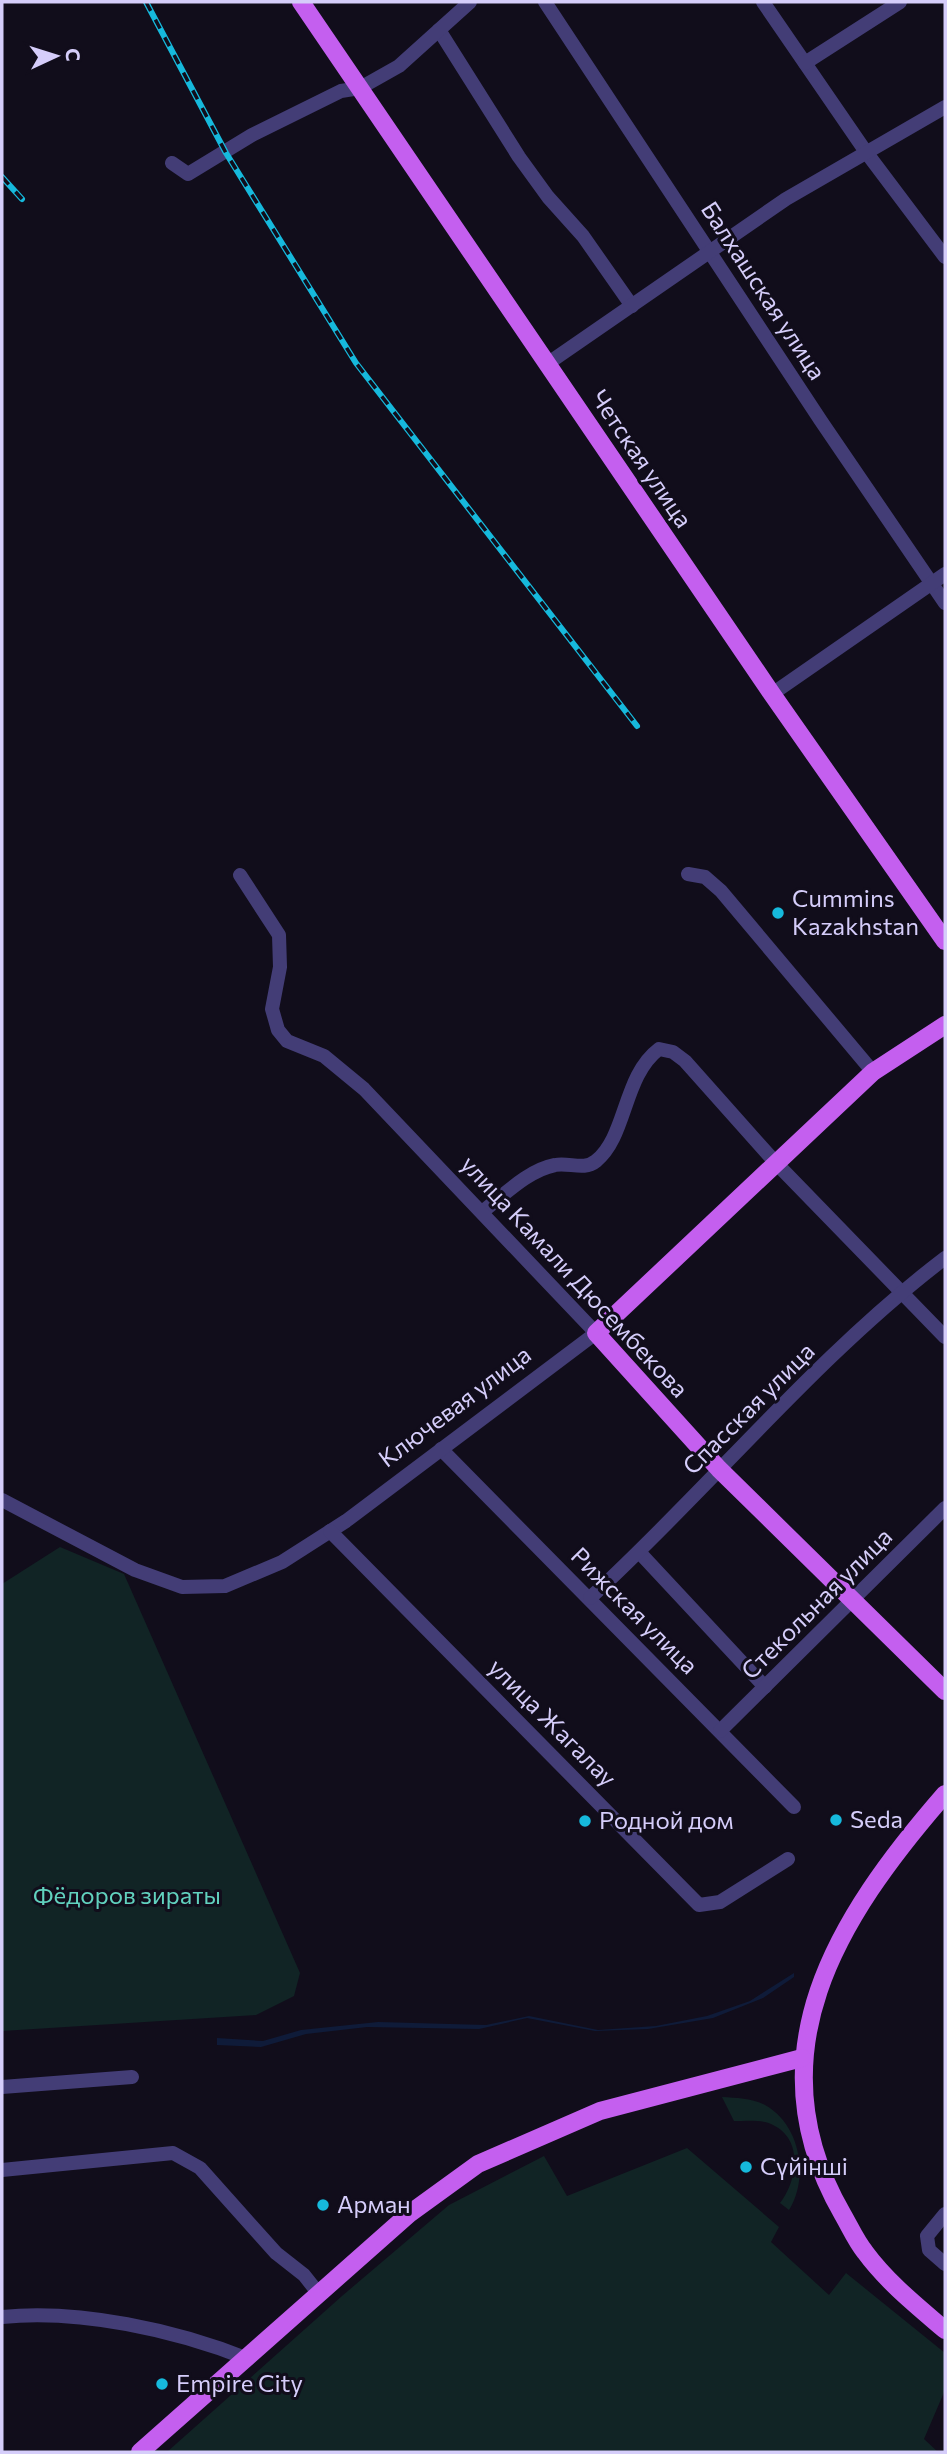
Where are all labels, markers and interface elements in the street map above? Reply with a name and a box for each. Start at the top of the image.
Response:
north arrow [21,21,91,91]
text: С [62,47,85,62]
street label: Балхашская улица [696,196,833,385]
street label: Четская улица [585,384,699,533]
place label: Cummins Kazakhstan [792,883,919,940]
marker: Cummins Kazakhstan [770,905,786,921]
street label: улица Камали Дюсембекова [455,1149,695,1403]
street label: Спасская улица [676,1336,820,1480]
street label: Ключевая улица [372,1339,536,1472]
street label: Стекольная улица [734,1521,897,1684]
street label: Рижская улица [566,1541,704,1679]
street label: улица Жагалау [483,1652,623,1792]
place label: Seda [850,1804,903,1833]
place label: Родной дом [599,1805,734,1834]
marker: Seda [828,1812,844,1828]
marker: Родной дом [577,1813,593,1829]
park label: Фёдоров зираты [33,1880,221,1909]
place label: Сүйінші [760,2151,848,2180]
marker: Сүйінші [738,2159,754,2175]
place label: Арман [337,2189,411,2218]
marker: Арман [315,2197,331,2213]
place label: Empire City [176,2368,303,2397]
marker: Empire City [154,2376,170,2392]

